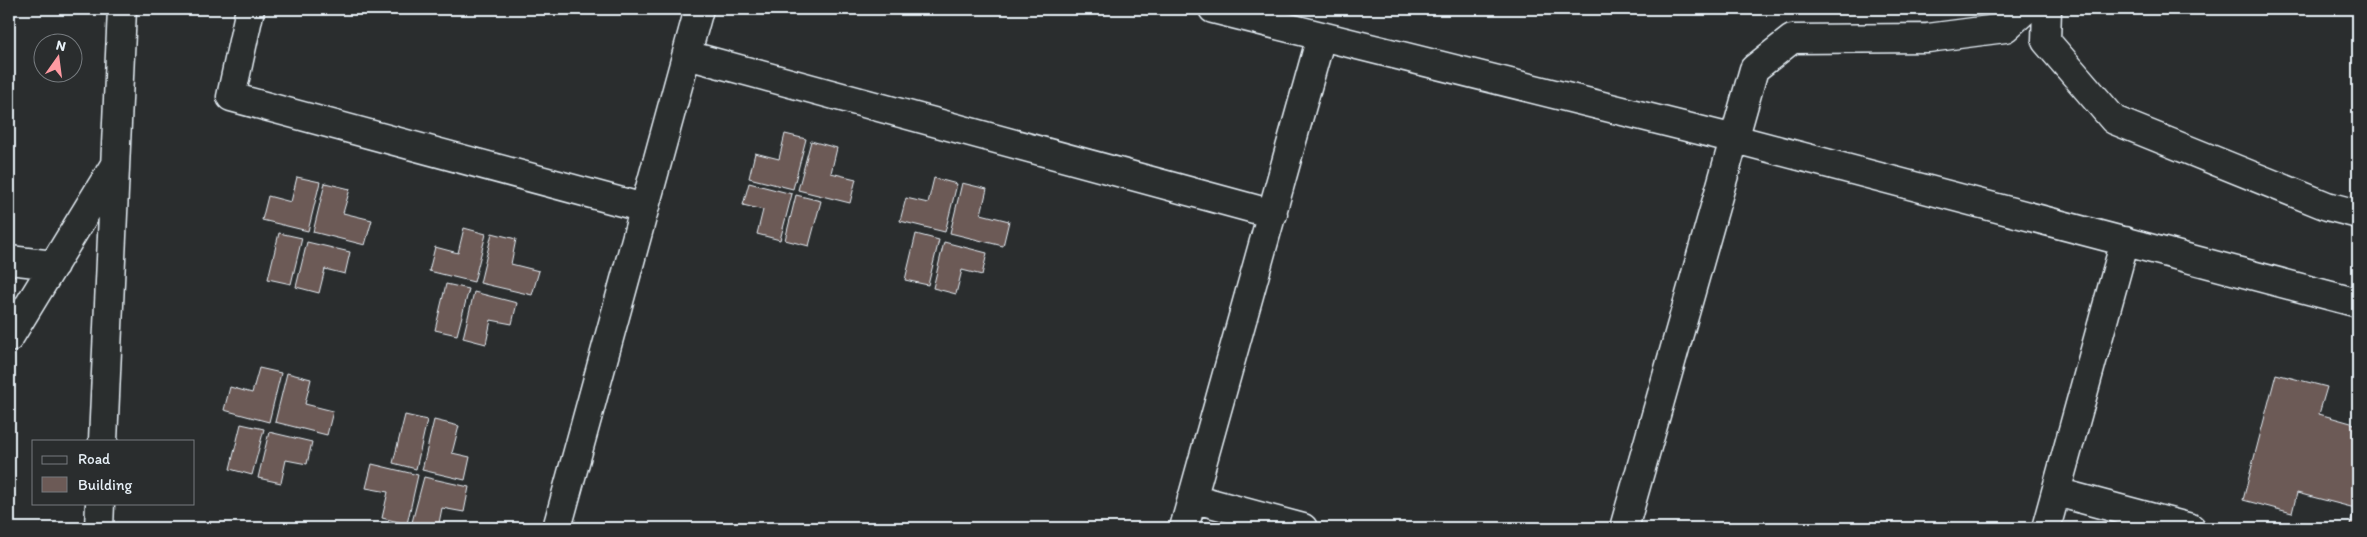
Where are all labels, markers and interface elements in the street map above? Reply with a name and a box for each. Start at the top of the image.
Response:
north arrow [32,32,82,82]
text: N [54,36,68,55]
legend [32,440,195,504]
text: Road [78,450,111,468]
text: Building [78,476,132,494]

